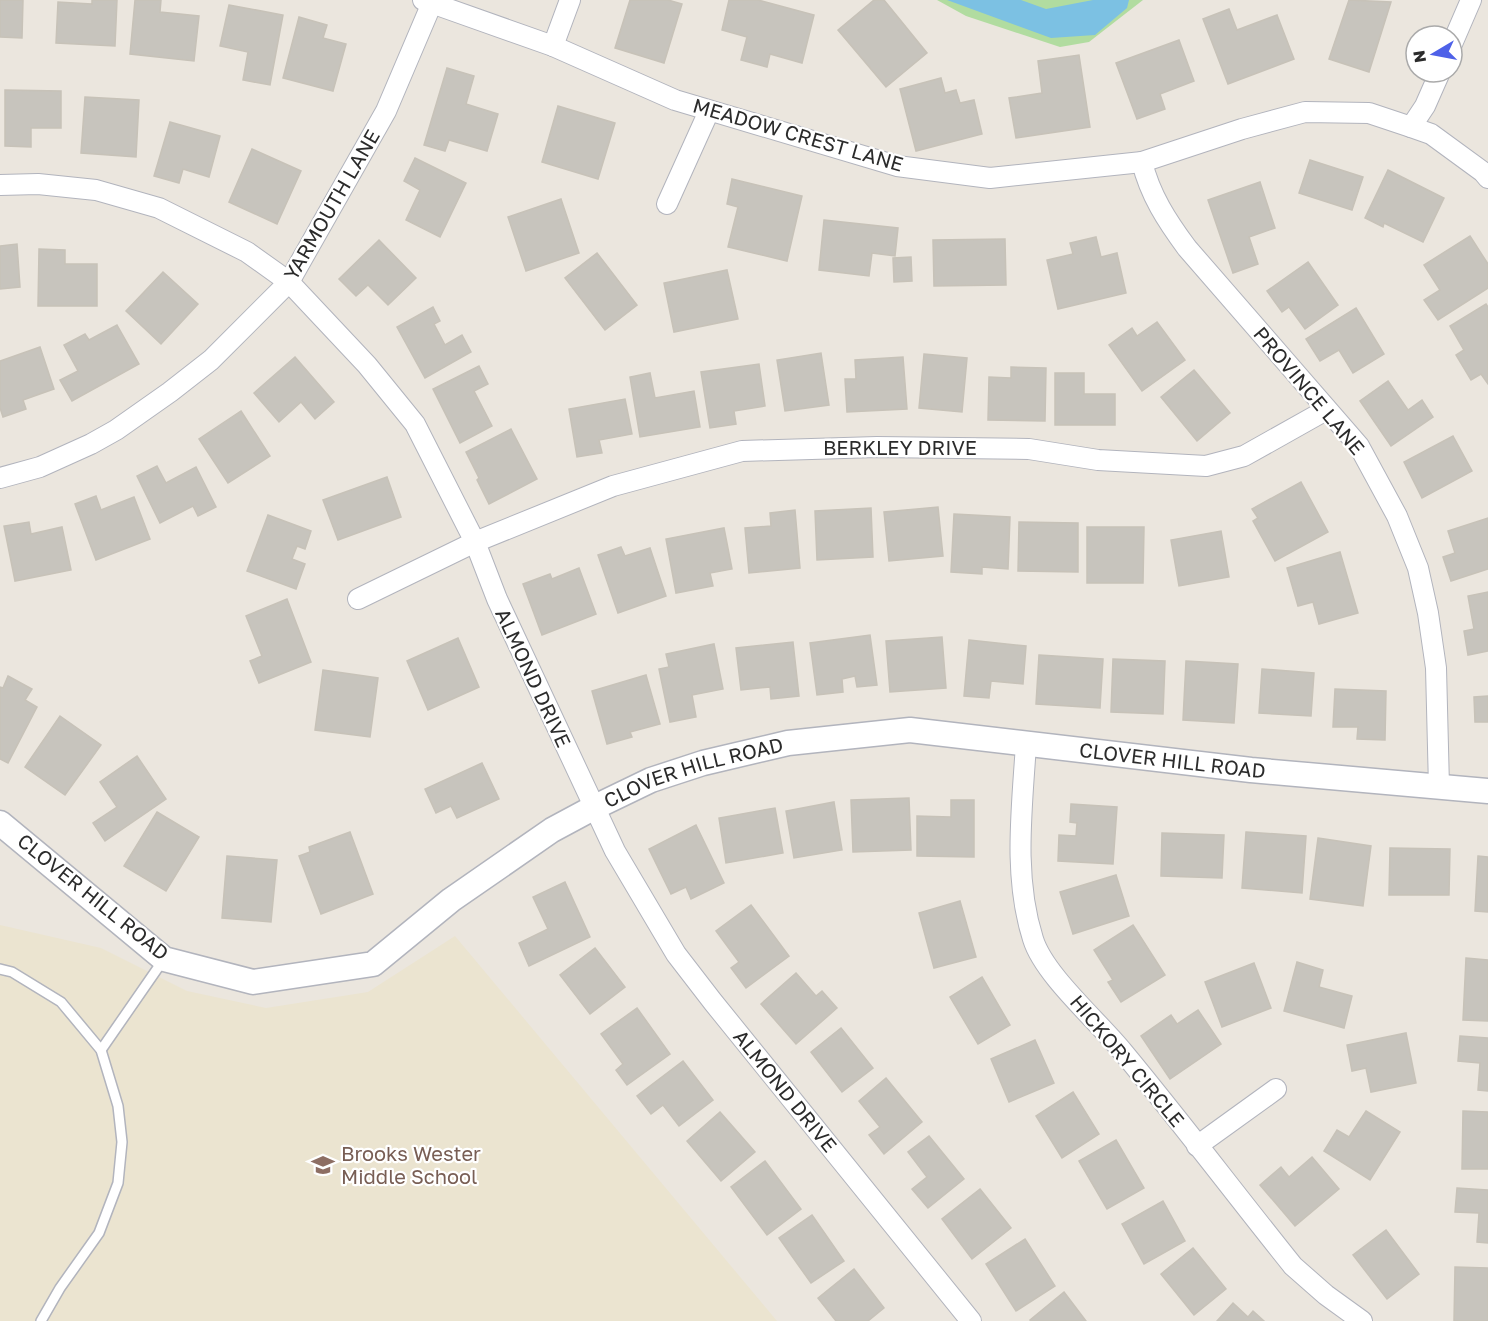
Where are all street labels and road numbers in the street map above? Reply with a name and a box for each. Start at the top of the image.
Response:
street label: MEADOW CREST LANE [690,92,906,176]
street label: YARMOUTH LANE [278,125,384,284]
street label: PROVINCE LANE [1249,322,1370,459]
street label: BERKLEY DRIVE [823,435,977,459]
street label: ALMOND DRIVE [491,604,577,751]
street label: CLOVER HILL ROAD [600,732,785,812]
street label: CLOVER HILL ROAD [1078,737,1267,782]
street label: CLOVER HILL ROAD [13,828,174,965]
street label: HICKORY CIRCLE [1066,990,1190,1131]
street label: ALMOND DRIVE [729,1024,842,1156]

